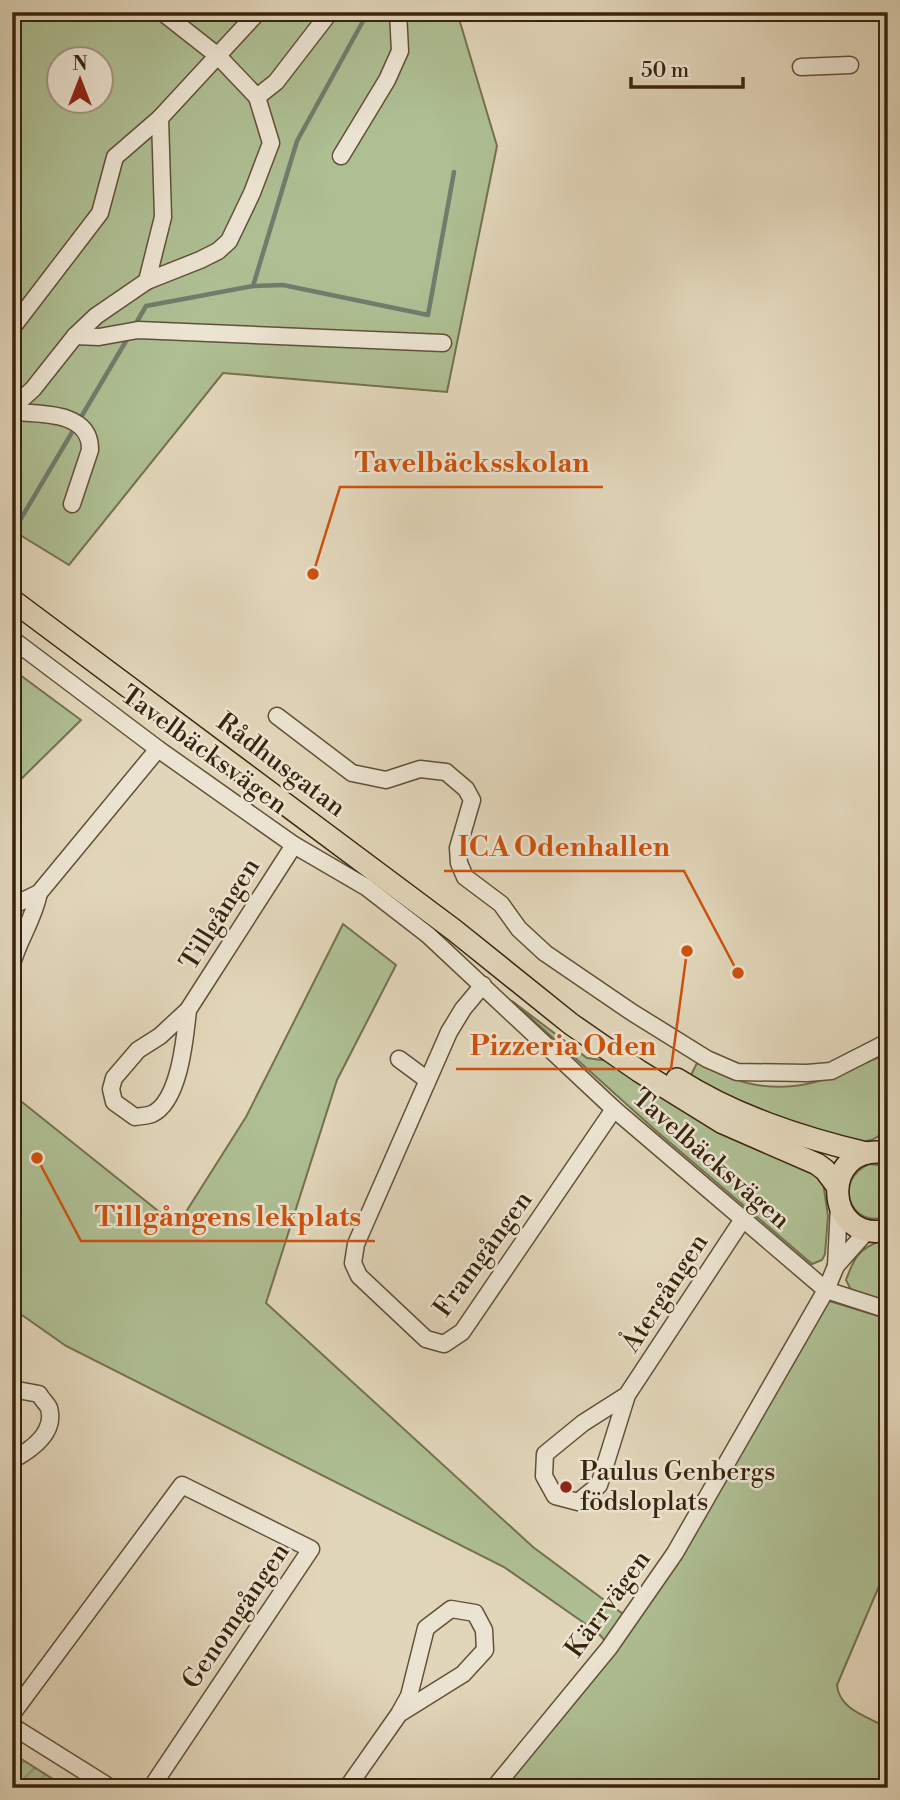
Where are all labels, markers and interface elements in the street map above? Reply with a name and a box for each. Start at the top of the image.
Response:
north arrow [46,46,116,116]
scale bar [631,46,743,90]
text: N [72,52,88,76]
text: 50 m [641,58,689,84]
callout: Tavelbäcksskolan [340,438,603,487]
text: Tavelbäcksskolan [354,446,590,481]
street label: Tavelbäcksvägen [114,679,294,821]
street label: Rådhusgatan [210,706,352,824]
callout: ICA Odenhallen [444,822,684,871]
text: ICA Odenhallen [458,830,670,865]
street label: Tillgången [173,852,267,976]
callout: Pizzeria Oden [456,1020,671,1069]
text: Pizzeria Oden [470,1029,656,1064]
street label: Tavelbäcksvägen [626,1082,796,1236]
street label: Framgången [427,1185,539,1323]
callout: Tillgångens lekplats [81,1192,375,1241]
text: Tillgångens lekplats [95,1200,361,1235]
street label: Återgången [613,1227,715,1359]
place label: Paulus Genbergs födsloplats [580,1456,775,1518]
marker: Paulus Genbergs födsloplats [558,1479,574,1495]
street label: Genomgången [175,1537,297,1695]
street label: Kärrvägen [558,1544,658,1664]

